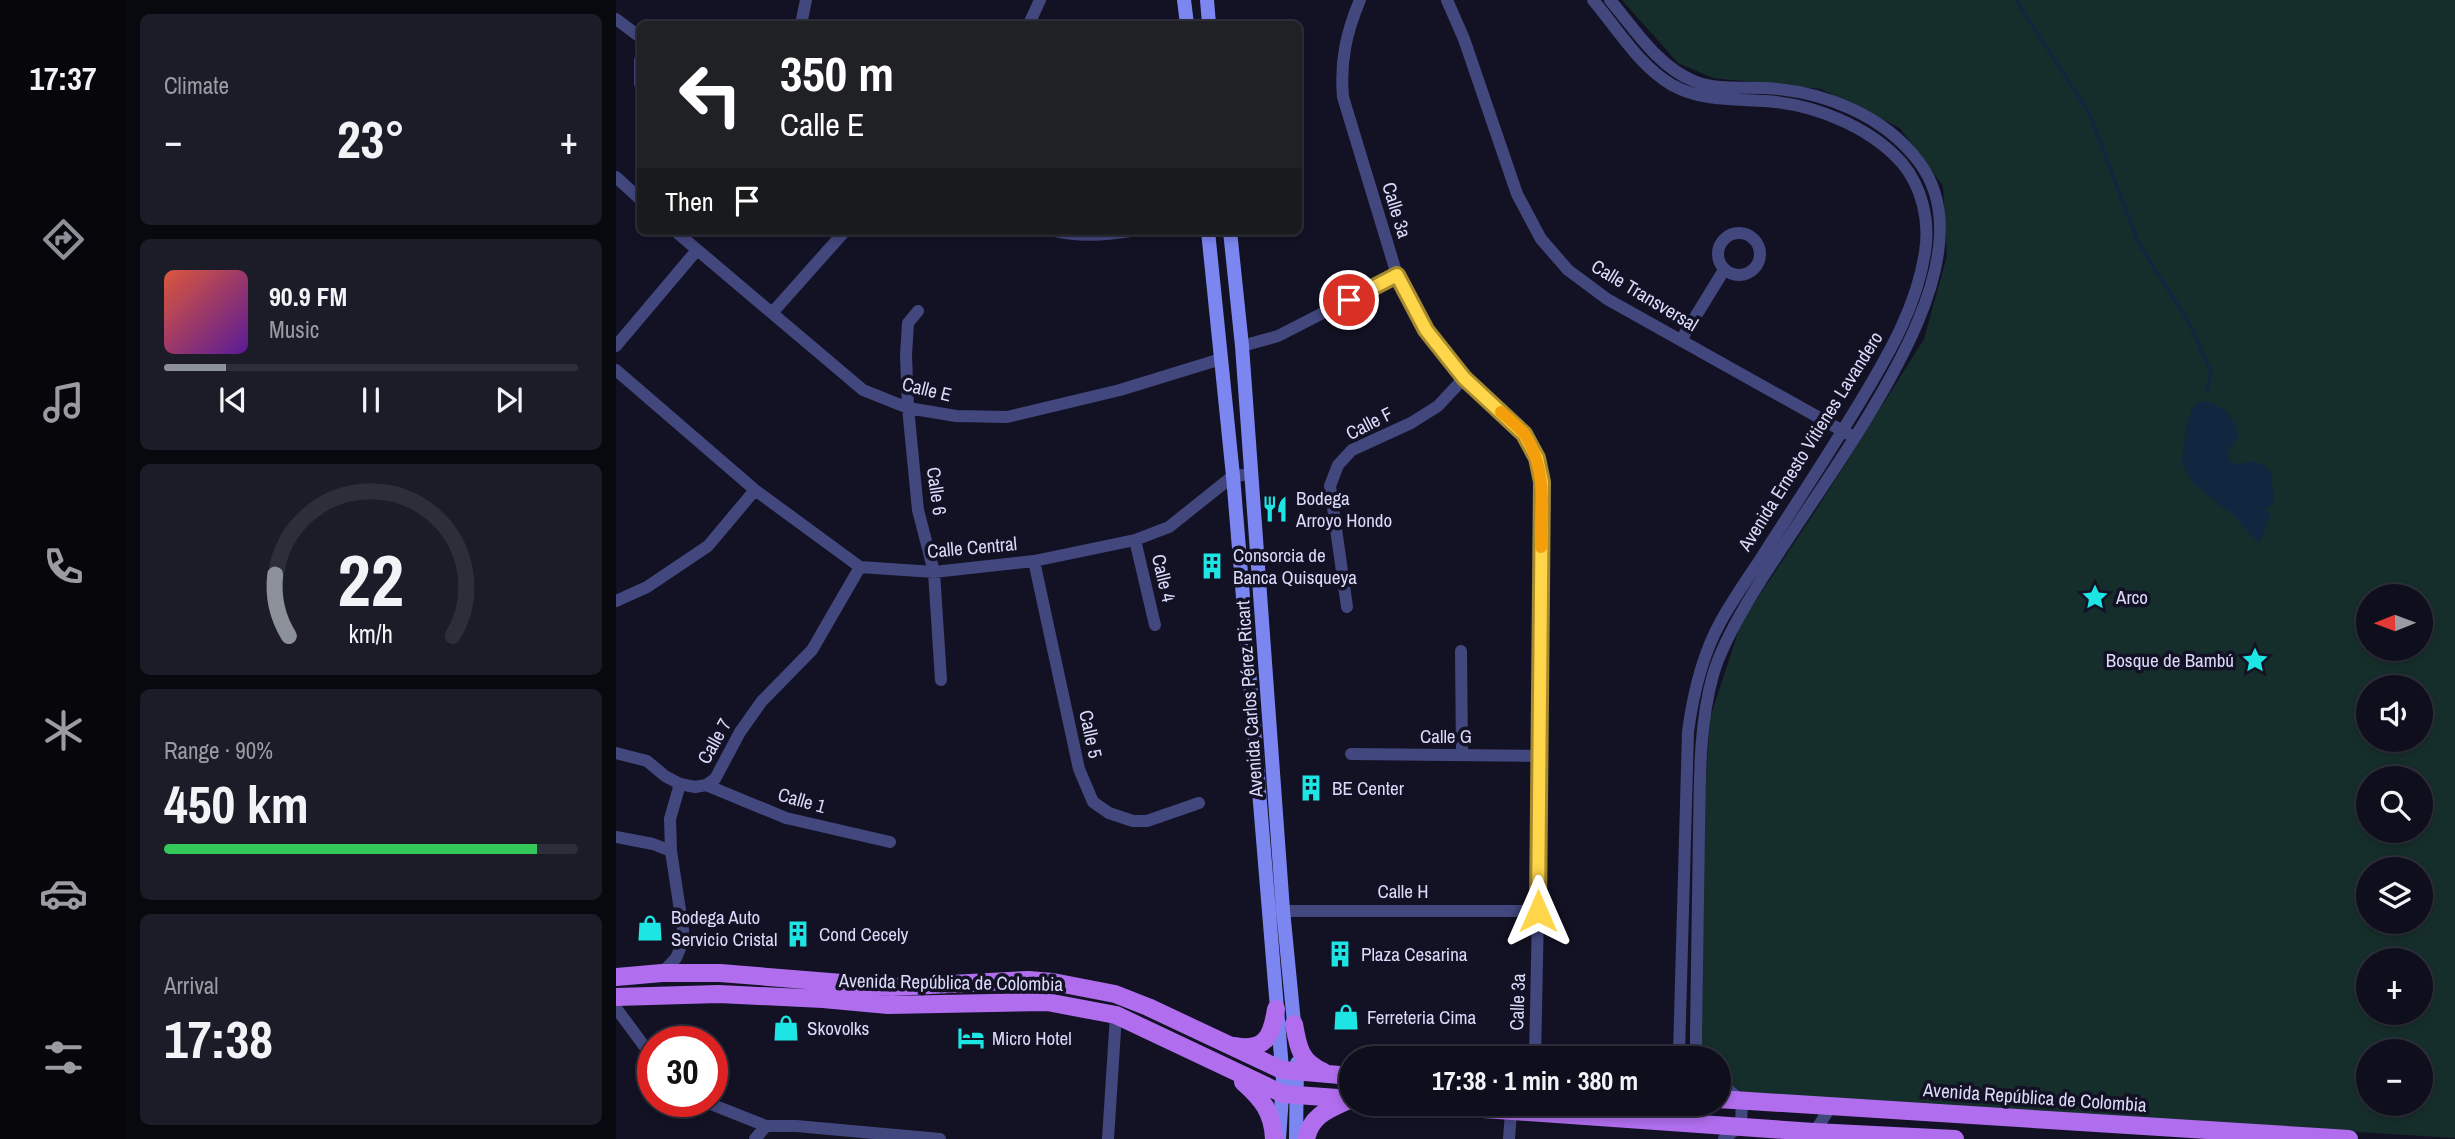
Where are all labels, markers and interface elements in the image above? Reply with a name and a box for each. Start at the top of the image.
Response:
text: 350 m [780,40,894,106]
icon: left [665,49,756,140]
text: 17:37 [29,57,97,100]
text: Climate [164,70,229,101]
text: Calle E [780,103,865,146]
text: 23° [337,104,405,174]
text: − [164,115,182,166]
text: + [560,115,578,166]
street label: Calle 3a [1376,179,1418,241]
icon: arrive [728,182,766,220]
text: Then [665,184,714,219]
icon: directions [39,215,88,264]
street label: Calle Transversal [1587,253,1703,337]
pin [1319,270,1379,330]
text: 90.9 FM [269,279,347,314]
icon: arrive [1330,281,1368,319]
text: Music [269,314,319,345]
street label: Avenida Ernesto Vitienes Lavandero [1731,326,1888,556]
street label: Calle E [899,370,955,408]
icon: music [39,378,88,427]
icon: previous [214,381,252,419]
icon: pause [352,381,390,419]
icon: next [490,381,528,419]
street label: Calle F [1341,400,1397,446]
street label: Calle 6 [921,465,953,517]
place label: Bodega Arroyo Hondo [1295,485,1392,533]
restaurant icon: Bodega Arroyo Hondo [1260,494,1290,524]
street label: Calle Central [926,530,1018,564]
text: 22 [338,531,404,629]
icon: phone [39,542,88,591]
place label: Consorcia de Banca Quisqueya [1233,542,1357,590]
street label: Calle 4 [1146,551,1182,605]
building icon: Consorcia de Banca Quisqueya [1197,551,1227,581]
place icon: Arco [2080,582,2110,612]
place label: Arco [2115,584,2148,610]
north arrow [2356,584,2432,662]
map controls [2356,584,2433,1116]
street label: Avenida Carlos Pérez Ricart [1229,599,1269,799]
text: km/h [349,616,393,650]
place icon: Bosque de Bambú [2240,645,2270,675]
place label: Bosque de Bambú [2106,647,2234,673]
button: sound [2356,675,2433,752]
icon: climate [39,706,88,755]
street label: Calle 5 [1073,708,1109,761]
street label: Calle 7 [691,713,737,769]
street label: Calle G [1420,723,1472,749]
text: Range · 90% [164,735,273,766]
button: search [2356,766,2433,843]
text: 450 km [164,769,309,839]
building icon: BE Center [1296,773,1326,803]
place label: BE Center [1332,775,1405,801]
street label: Calle 1 [775,781,829,819]
button: layers [2356,857,2433,934]
icon: car [39,869,88,918]
position arrow [1501,874,1575,948]
street label: Calle H [1377,878,1429,904]
place label: Bodega Auto Servicio Cristal [671,904,778,952]
shop icon: Bodega Auto Servicio Cristal [635,913,665,943]
building icon: Cond Cecely [783,919,813,949]
place label: Cond Cecely [819,921,908,947]
building icon: Plaza Cesarina [1325,939,1355,969]
place label: Plaza Cesarina [1361,941,1468,967]
button: + [2356,948,2433,1025]
street label: Avenida República de Colombia [838,967,1064,997]
text: Arrival [164,970,219,1001]
street label: Calle 3a [1503,973,1531,1031]
shop icon: Ferreteria Cima [1331,1002,1361,1032]
text: 17:38 [164,1004,273,1074]
place label: Ferreteria Cima [1367,1004,1477,1030]
shop icon: Skovolks [771,1013,801,1043]
place label: Skovolks [807,1015,870,1041]
hotel icon: Micro Hotel [956,1023,986,1053]
place label: Micro Hotel [992,1025,1072,1051]
speed limit sign: 30 [637,1026,728,1117]
icon: filters [39,1033,88,1082]
button: − [2356,1039,2433,1116]
text: 17:38 · 1 min · 380 m [1432,1063,1638,1098]
street label: Avenida República de Colombia [1921,1076,2148,1118]

